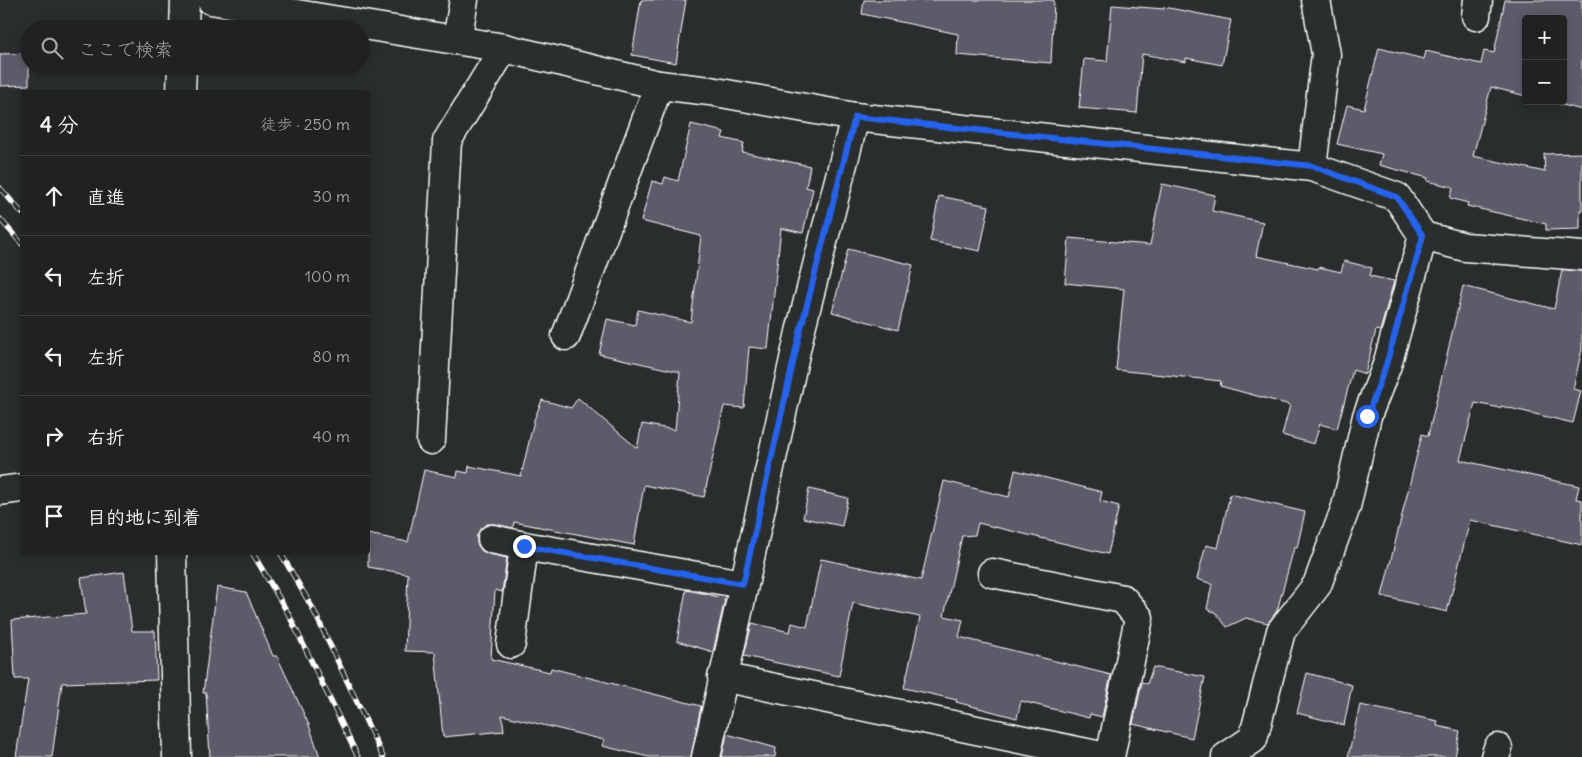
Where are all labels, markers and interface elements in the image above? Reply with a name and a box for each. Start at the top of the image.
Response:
map controls [1522,15,1567,105]
button: + [1522,15,1567,60]
search box [20,20,370,75]
icon: search [38,34,66,62]
text: ここで検索 [78,37,173,61]
button: − [1522,60,1567,105]
text: 4 分 [40,111,78,138]
text: 徒歩 · 250 m [260,114,350,134]
icon: ahead [40,182,68,210]
text: 直進 [87,185,125,209]
text: 30 m [313,186,350,206]
icon: left [40,262,68,290]
text: 左折 [87,265,125,289]
text: 100 m [305,266,350,286]
icon: left [40,342,68,370]
text: 左折 [87,345,125,369]
text: 80 m [312,346,350,366]
route start [1356,405,1379,428]
icon: right [40,422,68,450]
text: 右折 [87,425,125,449]
text: 40 m [312,426,350,446]
icon: arrive [40,502,68,530]
text: 目的地に到着 [87,505,201,529]
route end [513,535,536,558]

